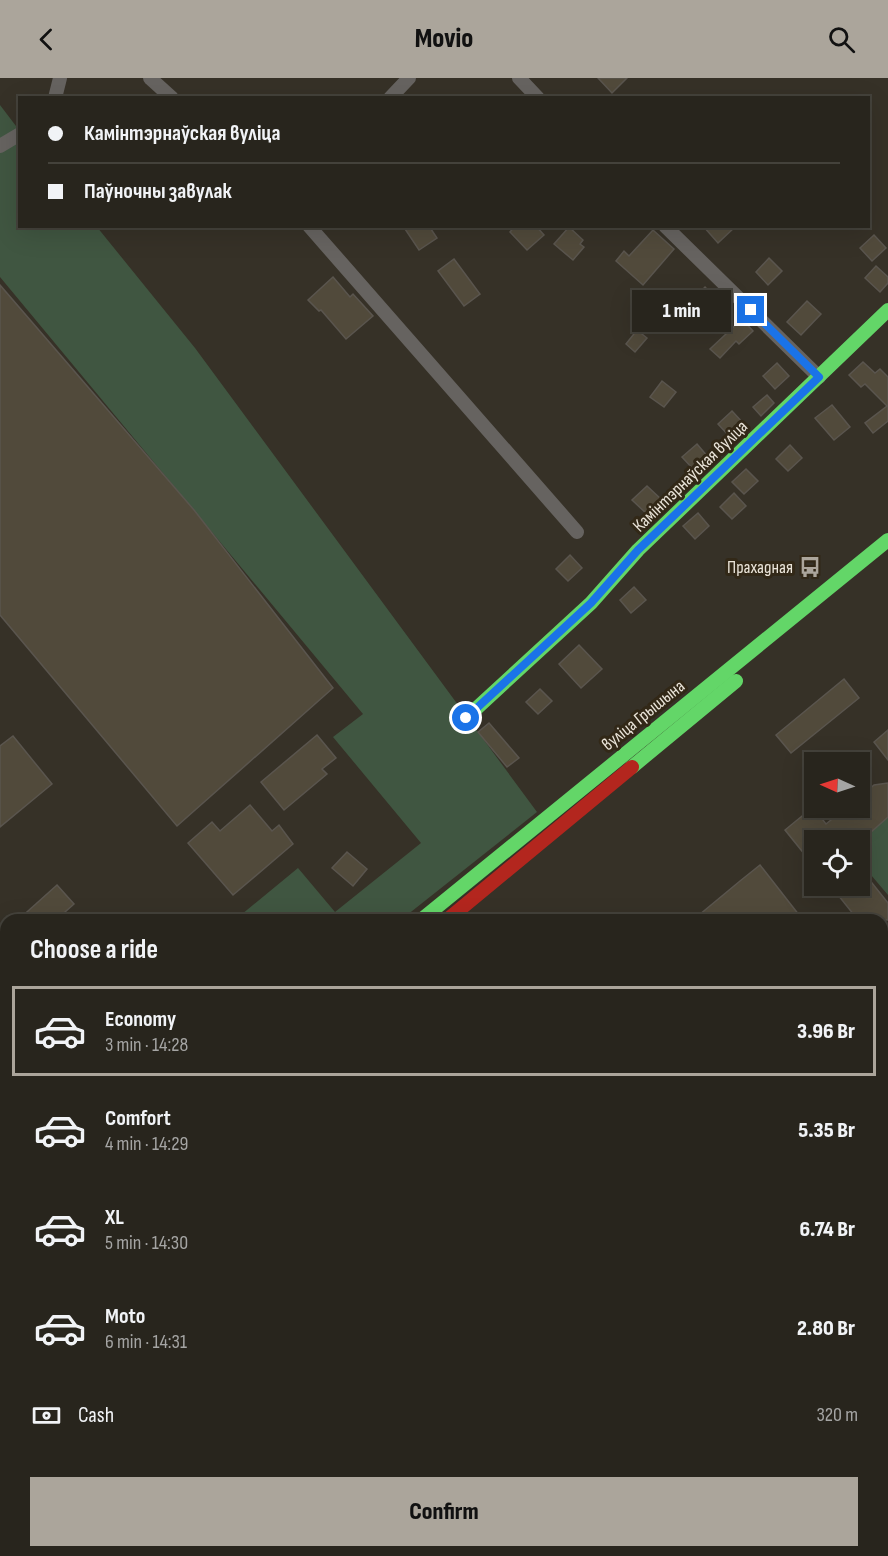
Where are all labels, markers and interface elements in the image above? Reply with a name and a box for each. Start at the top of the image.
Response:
icon: back [30,23,63,56]
text: Movio [415,23,473,55]
icon: search [825,23,858,56]
text: Камінтэрнаўская вуліца [84,120,280,147]
text: Паўночны завулак [84,178,232,205]
callout: 1 min [631,289,730,331]
route end [737,296,764,323]
text: 1 min [662,299,701,323]
street label: Камінтэрнаўская вуліца [629,416,752,536]
bus stop icon: Прахадная [798,555,822,579]
place label: Прахадная [727,557,793,578]
street label: вуліца Грышына [598,676,689,755]
route start [452,704,479,731]
north arrow [804,752,870,818]
map controls [804,752,870,896]
button: locate [804,830,870,896]
text: Choose a ride [30,934,158,966]
icon: car [33,1004,87,1058]
text: Economy [105,1006,176,1033]
text: 3.96 Br [797,1018,855,1045]
text: 3 min · 14:28 [105,1033,188,1057]
icon: car [33,1103,87,1157]
text: Comfort [105,1105,171,1132]
text: 5.35 Br [798,1117,855,1144]
text: 4 min · 14:29 [105,1132,188,1156]
icon: car [33,1202,87,1256]
text: XL [105,1204,124,1231]
text: 6.74 Br [799,1216,855,1243]
text: 5 min · 14:30 [105,1231,188,1255]
icon: car [33,1301,87,1355]
text: Moto [105,1303,145,1330]
text: 2.80 Br [797,1315,855,1342]
text: 6 min · 14:31 [105,1330,187,1354]
icon: cash [30,1399,63,1432]
text: Cash [78,1402,114,1429]
text: 320 m [816,1403,858,1427]
button: Confirm [30,1477,858,1546]

